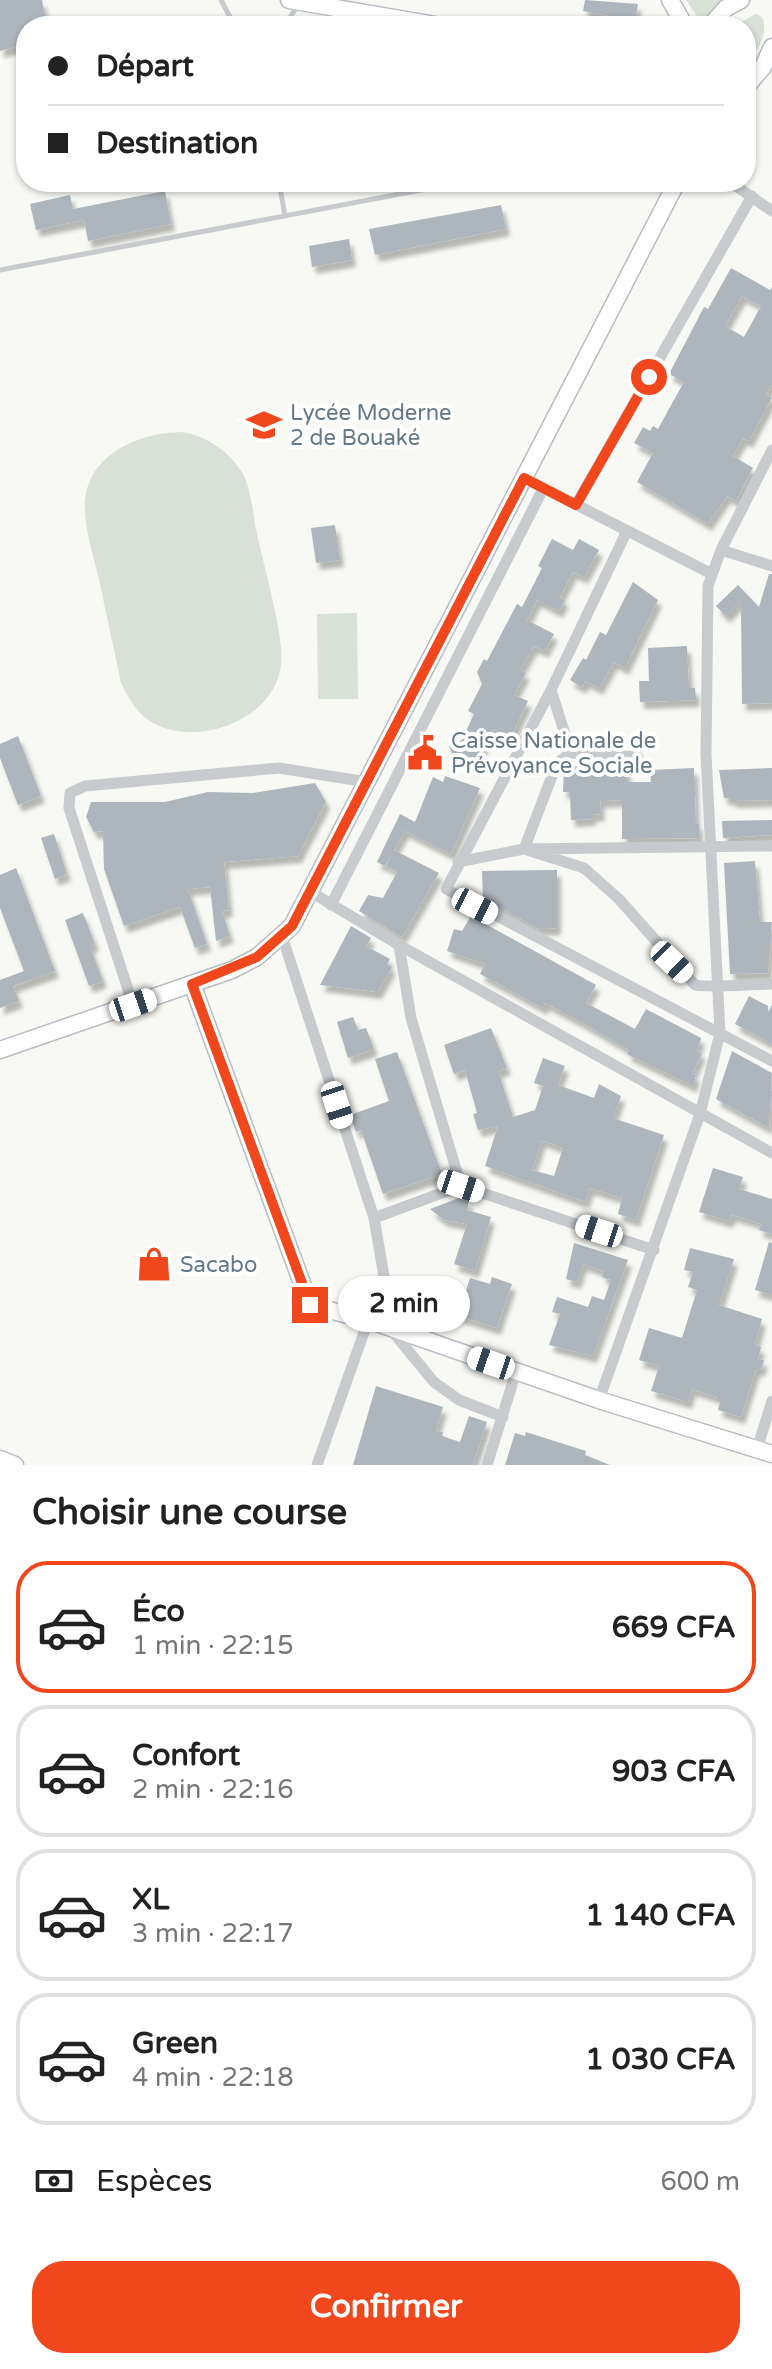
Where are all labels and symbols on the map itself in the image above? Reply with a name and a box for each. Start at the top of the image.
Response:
route start [631,359,667,395]
place label: Lycée Moderne 2 de Bouaké [290,400,452,451]
school or university icon: Lycée Moderne 2 de Bouaké [245,406,283,444]
place label: Caisse Nationale de Prévoyance Sociale [451,728,656,779]
public building icon: Caisse Nationale de Prévoyance Sociale [406,734,444,772]
car [448,884,502,928]
car [646,937,698,987]
car [106,986,160,1024]
car [318,1078,356,1132]
car [434,1167,488,1205]
car [572,1212,626,1250]
shop icon: Sacabo [135,1245,173,1283]
place label: Sacabo [180,1252,257,1278]
callout: 2 min [338,1277,470,1333]
route end [292,1287,328,1323]
car [464,1344,518,1382]

